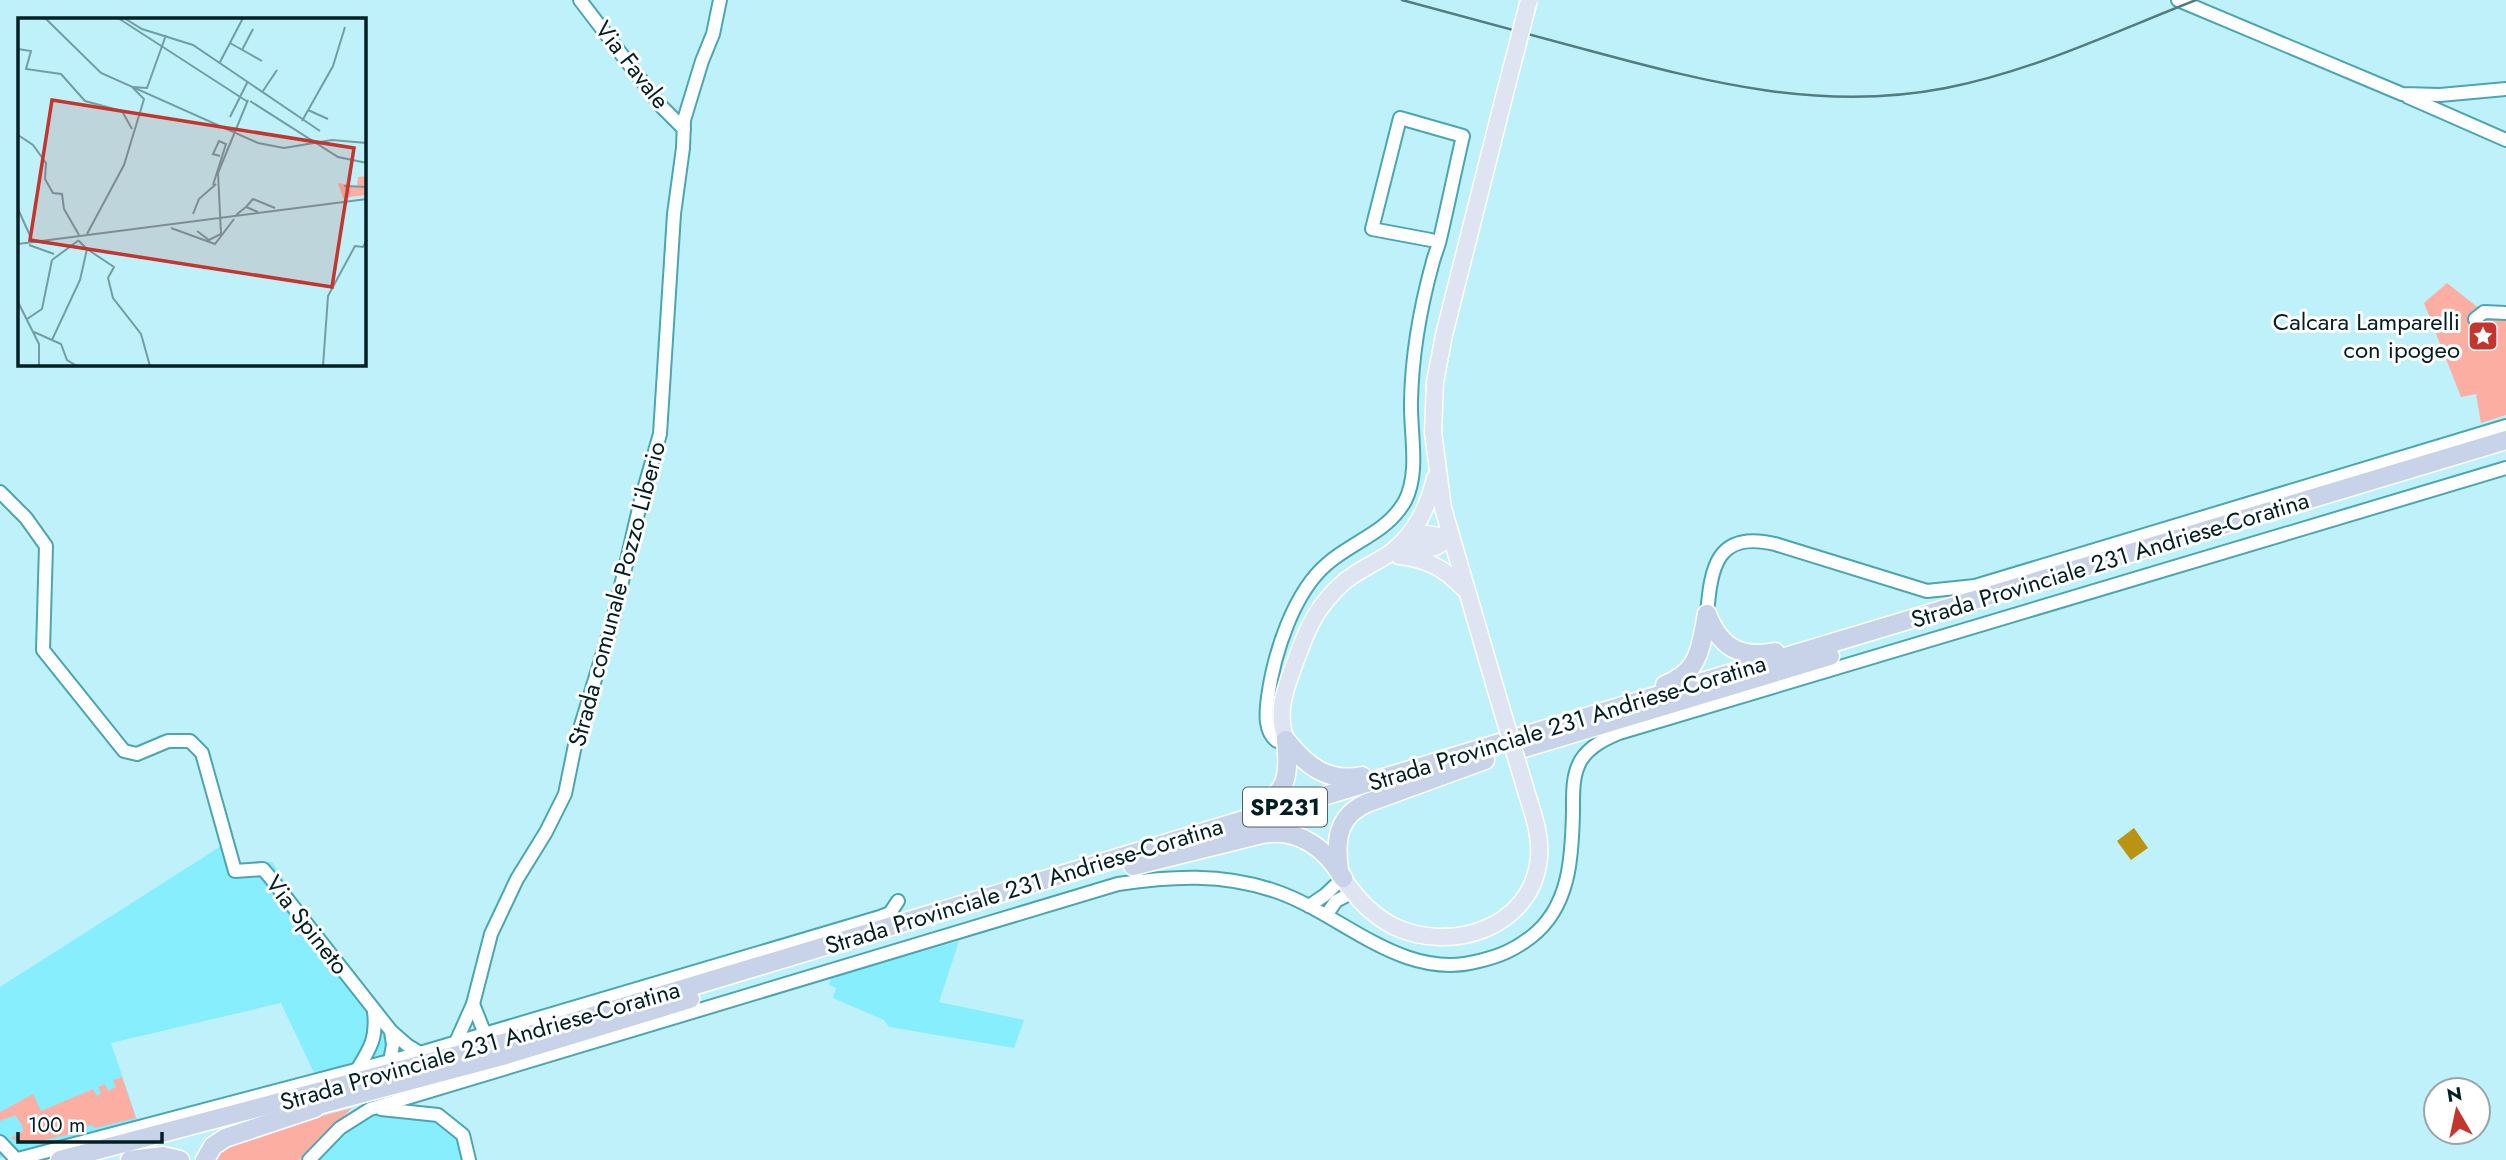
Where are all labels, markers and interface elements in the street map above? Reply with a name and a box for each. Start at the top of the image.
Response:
street label: Via Favale [587,13,678,116]
inset map [18,18,366,366]
place label: Calcara Lamparelli con ipogeo [2273,304,2460,367]
place icon: Calcara Lamparelli con ipogeo [2466,319,2500,353]
street label: Strada comunale Pozzo Liberio [559,437,674,750]
street label: Strada Provinciale 231 Andriese-Coratina [1907,482,2313,637]
street label: Strada Provinciale 231 Andriese-Coratina [1364,645,1770,800]
road number: SP231 [1243,788,1327,827]
street label: Strada Provinciale 231 Andriese-Coratina [821,808,1227,963]
street label: Via Spineto [257,868,357,982]
street label: Strada Provinciale 231 Andriese-Coratina [276,972,684,1119]
north arrow [2422,1076,2492,1146]
text: N [2445,1080,2464,1109]
scale bar [18,1100,161,1144]
text: 100 m [28,1110,85,1140]

